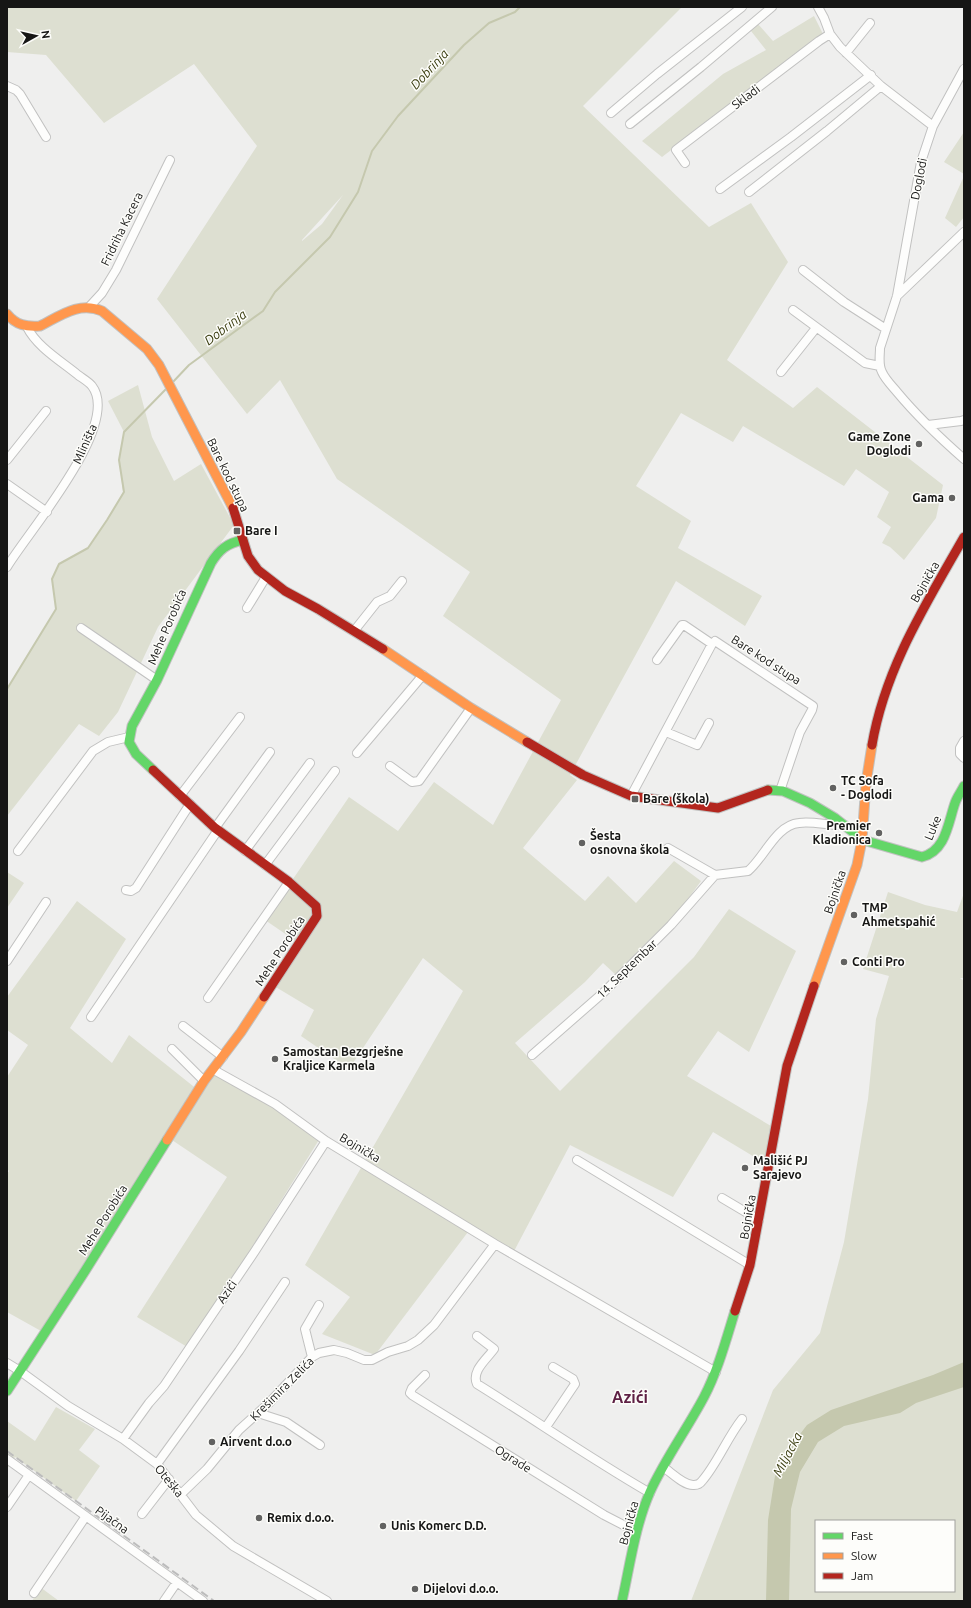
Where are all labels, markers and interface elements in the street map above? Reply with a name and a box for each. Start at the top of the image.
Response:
north arrow [16,16,56,56]
text: N [39,30,52,40]
water label: Dobrinja [407,46,451,92]
street label: Skladi [729,82,762,111]
street label: Doglodi [908,157,929,201]
street label: Fridriha Kacera [98,190,145,268]
water label: Dobrinja [201,307,249,347]
street label: Mliništa [70,422,99,466]
place label: Game Zone Doglodi [848,430,911,457]
street label: Bare kod stupa [205,436,252,514]
marker: Game Zone Doglodi [914,439,924,449]
place label: Gama [912,491,944,504]
marker: Gama [947,493,957,503]
place label: Bare I [245,524,278,537]
marker: Bare I [232,526,242,536]
street label: Bojnička [908,559,941,605]
street label: Mehe Porobića [145,587,188,666]
street label: Bare kod stupa [729,632,803,687]
place label: TC Sofa - Doglodi [841,774,892,801]
marker: TC Sofa - Doglodi [828,783,838,793]
place label: Bare (škola) [643,792,710,806]
marker: Bare (škola) [630,794,640,804]
street label: Luke [922,814,943,842]
place label: Premier Kladionica [812,819,871,846]
place label: Šesta osnovna škola [590,827,669,856]
marker: Premier Kladionica [874,828,884,838]
marker: Šesta osnovna škola [577,838,587,848]
street label: Bojnička [821,868,848,915]
place label: TMP Ahmetspahić [862,901,936,928]
marker: TMP Ahmetspahić [849,910,859,920]
street label: Mehe Porobića [252,913,307,988]
street label: 14. Septembar [594,936,660,1001]
place label: Conti Pro [852,955,905,968]
marker: Conti Pro [839,957,849,967]
place label: Samostan Bezgrješne Kraljice Karmela [283,1045,404,1072]
marker: Samostan Bezgrješne Kraljice Karmela [270,1054,280,1064]
street label: Bojnička [338,1130,383,1165]
place label: Mališić PJ Sarajevo [753,1154,808,1181]
marker: Mališić PJ Sarajevo [740,1163,750,1173]
street label: Mehe Porobića [76,1182,129,1257]
street label: Bojnička [737,1194,758,1240]
street label: Azići [214,1278,239,1306]
street label: Krešimira Zelića [247,1354,316,1423]
district label: Azići [612,1388,648,1406]
water label: Miljacka [770,1430,804,1478]
place label: Airvent d.o.o [220,1435,292,1448]
marker: Airvent d.o.o [207,1437,217,1447]
street label: Ograde [493,1442,534,1475]
street label: Oteška [152,1462,186,1500]
street label: Bojnička [616,1499,641,1546]
street label: Pijačna [93,1503,131,1536]
place label: Remix d.o.o. [267,1511,334,1524]
marker: Remix d.o.o. [254,1513,264,1523]
place label: Unis Komerc D.D. [391,1519,486,1532]
legend [815,1520,955,1592]
marker: Unis Komerc D.D. [378,1521,388,1531]
text: Fast [851,1529,873,1542]
text: Slow [851,1549,877,1562]
text: Jam [851,1569,873,1582]
place label: Dijelovi d.o.o. [423,1582,498,1595]
marker: Dijelovi d.o.o. [410,1584,420,1594]

